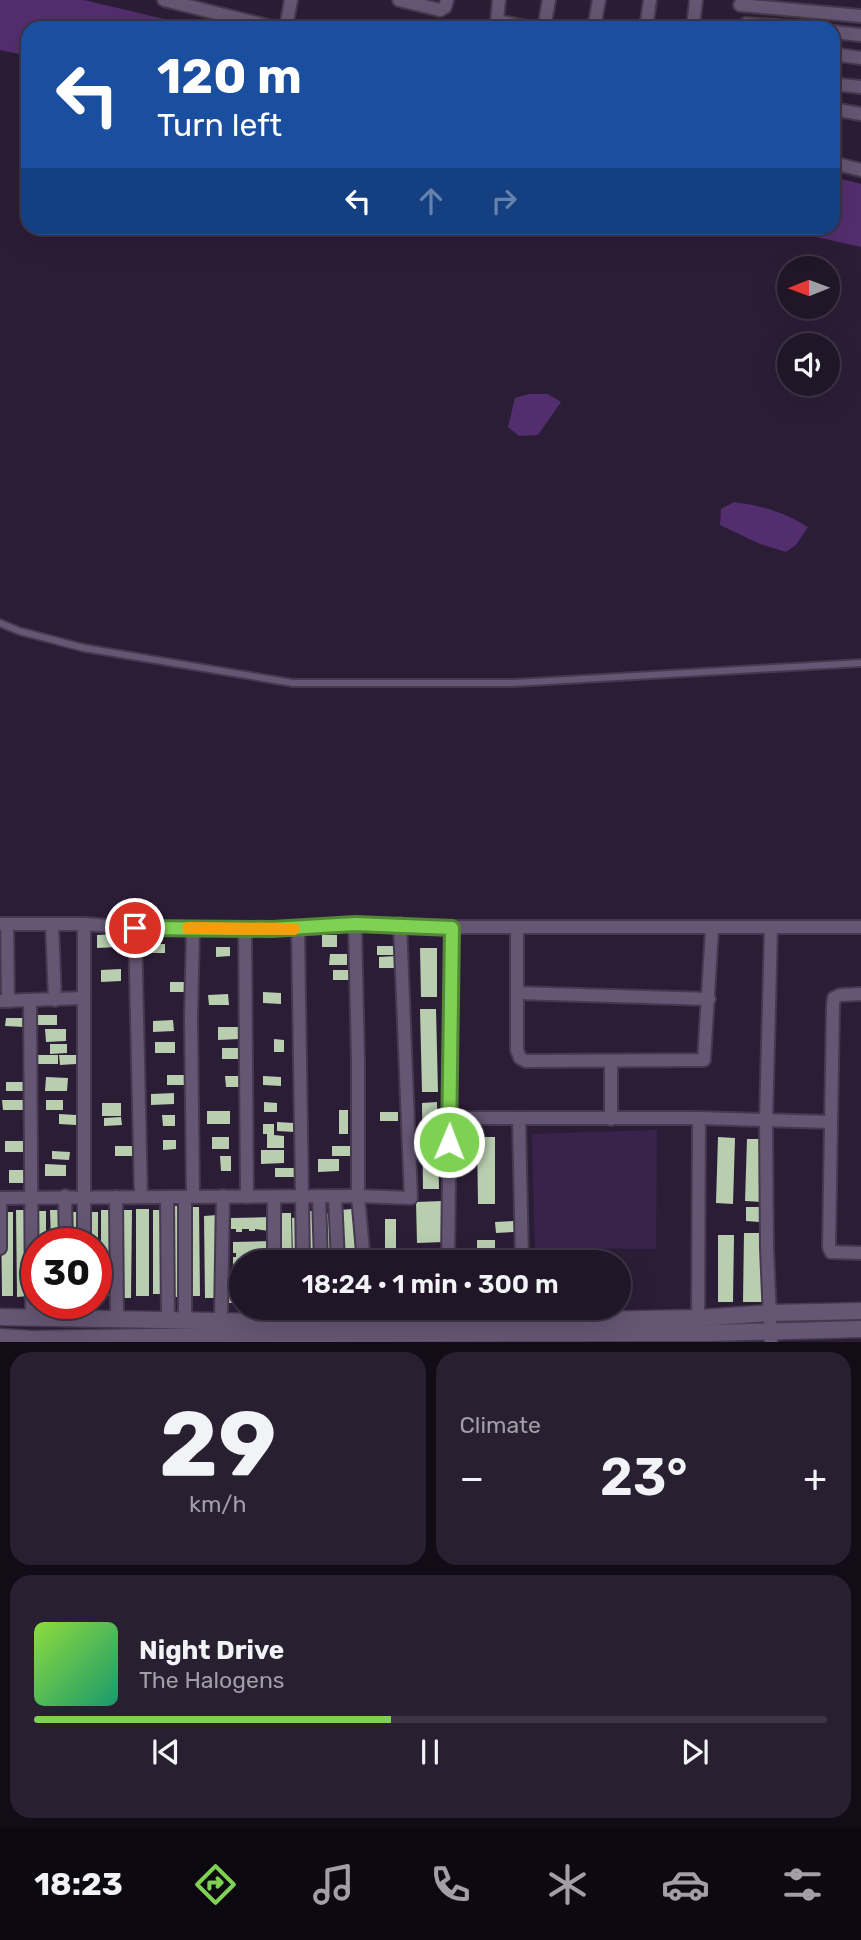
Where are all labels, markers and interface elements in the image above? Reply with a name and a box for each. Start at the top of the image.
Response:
text: 120 m [157,47,302,105]
icon: left [42,49,133,140]
text: Turn left [157,106,282,144]
icon: left [339,182,377,220]
icon: ahead [412,182,450,220]
icon: right [485,182,523,220]
north arrow [777,256,840,318]
map controls [777,256,840,396]
button: sound [777,333,840,396]
pin [105,898,165,958]
icon: arrive [116,909,154,947]
position arrow [412,1105,486,1179]
speed limit sign: 30 [21,1228,112,1319]
text: 18:24 · 1 min · 300 m [301,1269,559,1300]
text: 29 [159,1390,276,1498]
text: Climate [460,1411,541,1439]
text: 23° [600,1446,688,1508]
text: − [460,1455,484,1501]
text: + [803,1455,827,1501]
text: km/h [189,1490,246,1518]
text: Night Drive [139,1635,284,1666]
text: The Halogens [139,1666,285,1694]
icon: previous [147,1733,185,1771]
icon: pause [411,1733,449,1771]
icon: next [676,1733,714,1771]
icon: directions [191,1860,240,1909]
icon: music [309,1860,358,1909]
icon: phone [426,1860,475,1909]
icon: climate [543,1860,592,1909]
icon: car [661,1860,710,1909]
icon: filters [778,1860,827,1909]
text: 18:23 [34,1865,123,1903]

